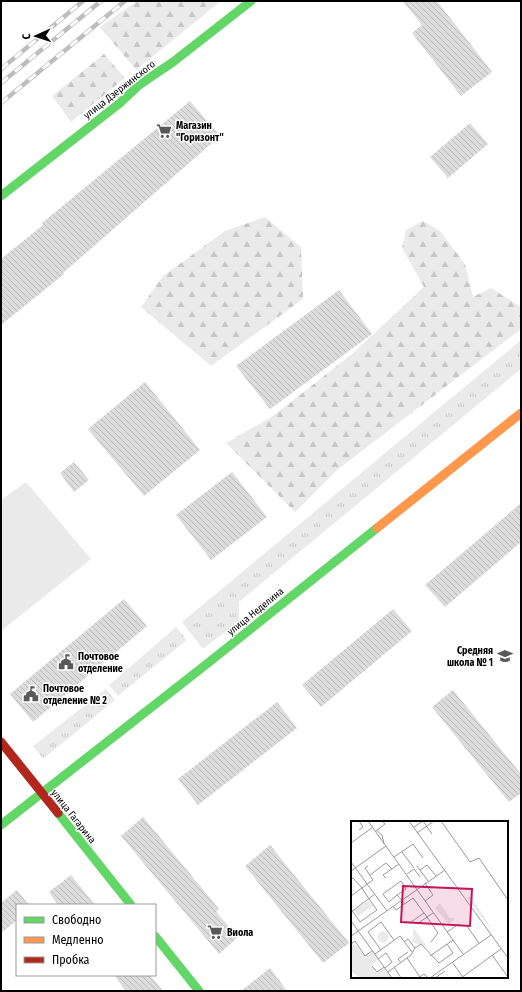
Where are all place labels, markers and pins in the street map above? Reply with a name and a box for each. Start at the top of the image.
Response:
place label: Магазин "Горизонт" [176,120,224,144]
supermarket icon: Магазин "Горизонт" [155,122,173,140]
place label: Средняя школа № 1 [447,645,493,669]
school or university icon: Средняя школа № 1 [496,647,514,665]
place label: Почтовое отделение [78,651,123,675]
public building icon: Почтовое отделение [57,653,75,671]
place label: Почтовое отделение № 2 [43,683,107,707]
public building icon: Почтовое отделение № 2 [22,685,40,703]
supermarket icon: Виола [206,923,224,941]
place label: Виола [227,927,253,939]

